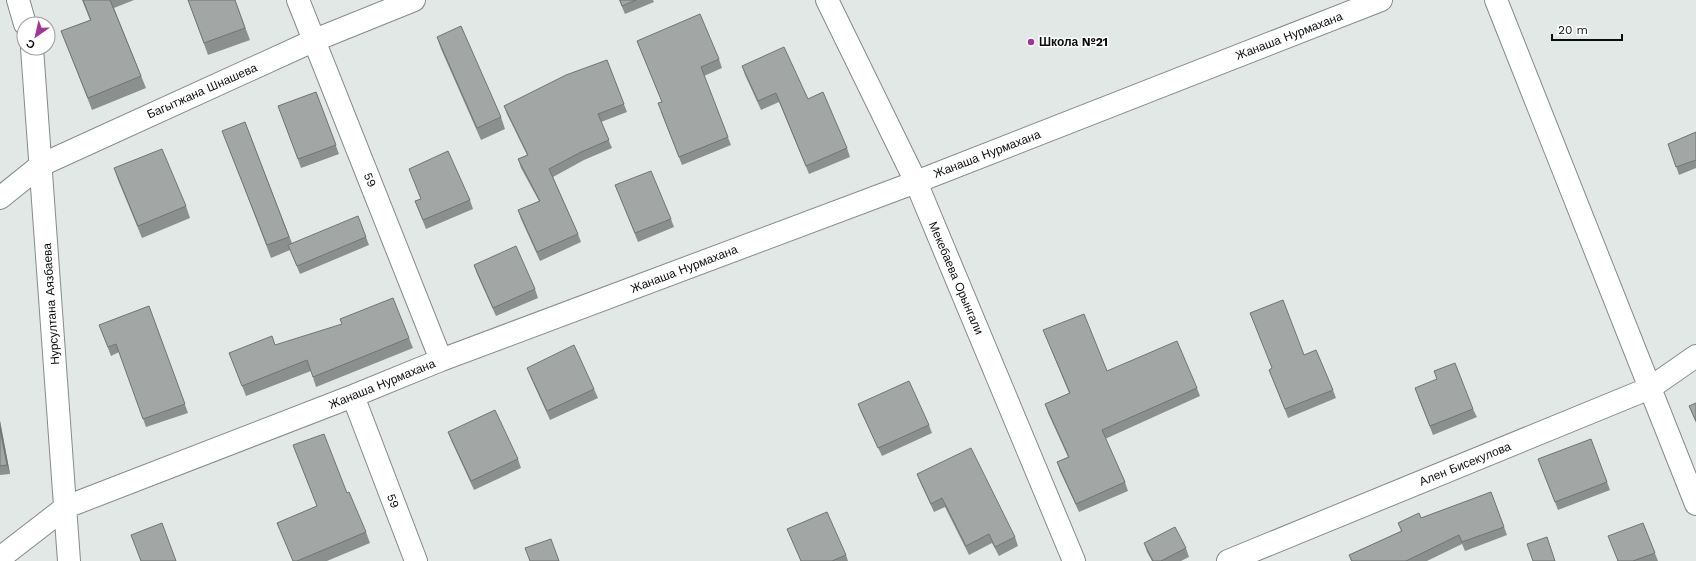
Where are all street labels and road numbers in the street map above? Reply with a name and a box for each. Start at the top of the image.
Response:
street label: Жанаша Нурмахана [1233,9,1345,63]
street label: Багытжана Шнашева [145,60,260,122]
street label: Жанаша Нурмахана [931,127,1043,181]
street label: 59 [361,171,379,189]
street label: Мекебаева Орынгали [926,219,986,337]
street label: Нурсултана Аязбаева [40,242,62,365]
street label: Жанаша Нурмахана [628,242,740,296]
street label: Жанаша Нурмахана [327,356,438,412]
street label: Ален Бисекулова [1417,439,1513,489]
street label: 59 [384,492,402,510]

